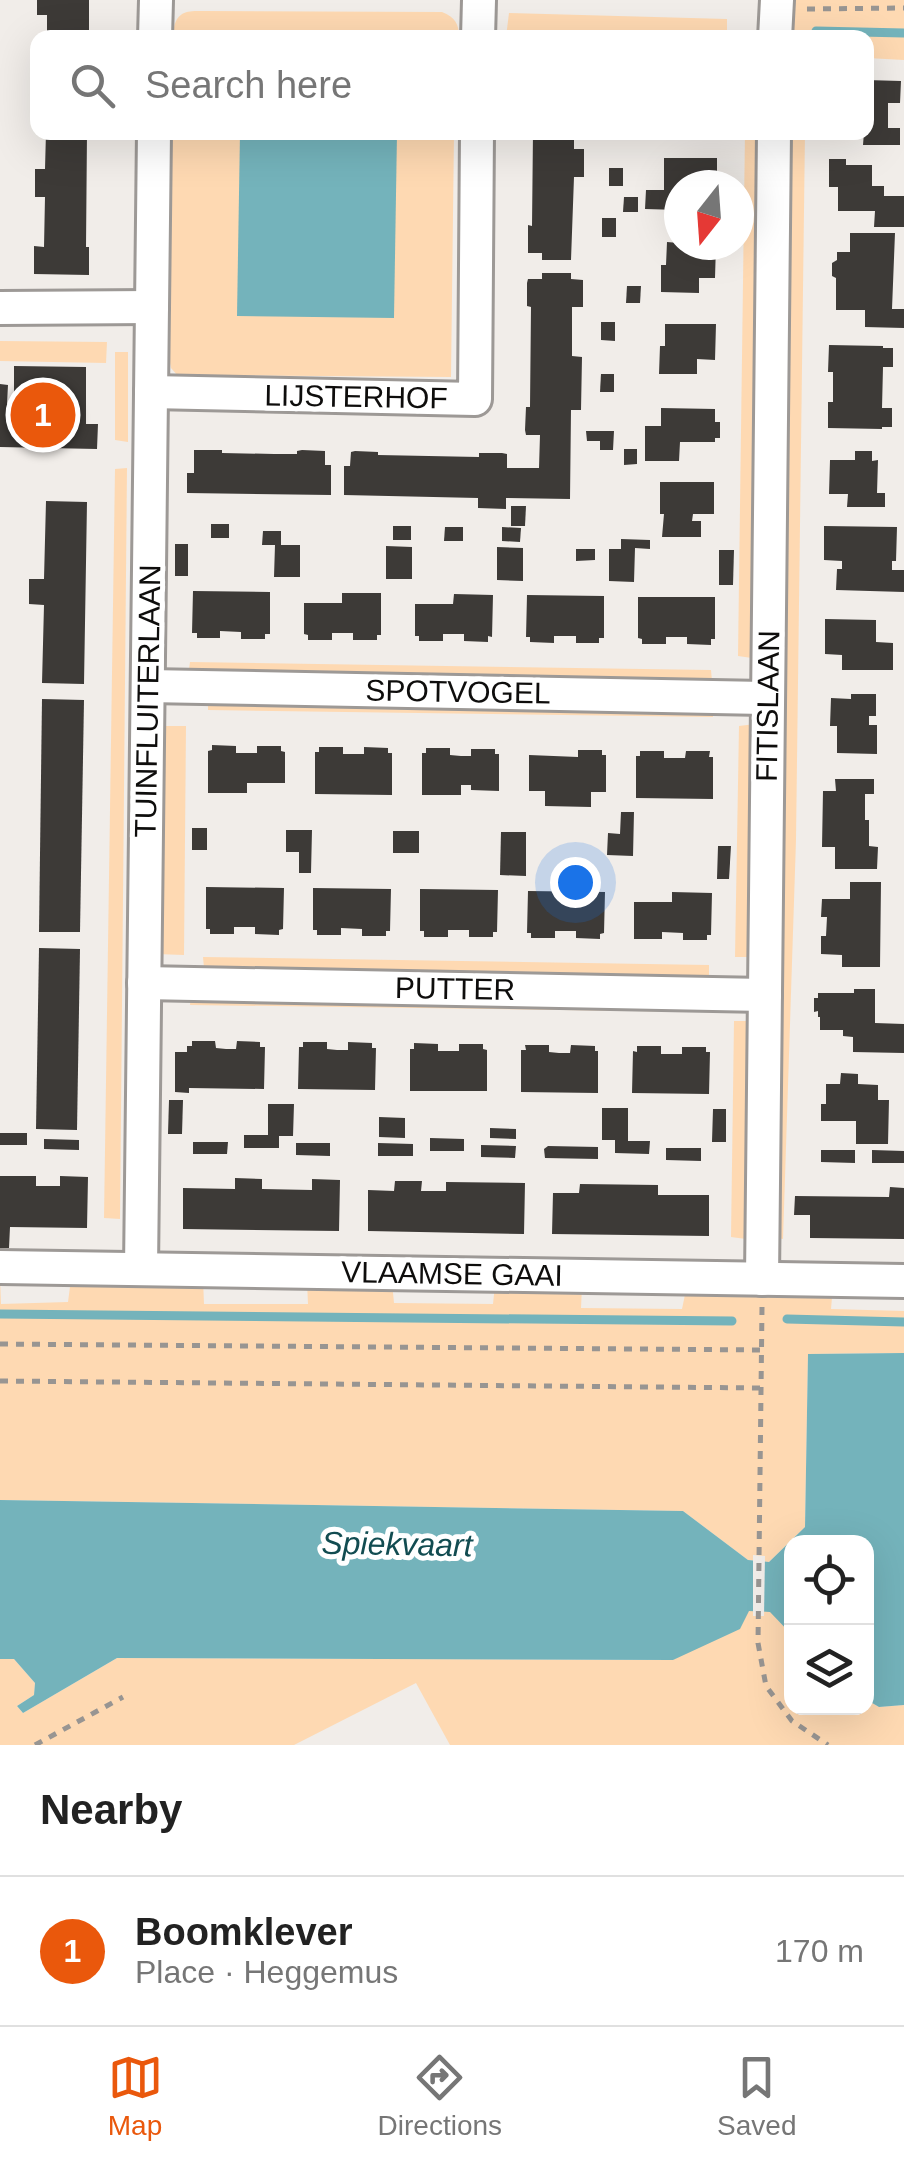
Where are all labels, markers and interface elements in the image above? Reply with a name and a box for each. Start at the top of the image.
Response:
search box [30,30,874,140]
icon: search [65,58,120,113]
text: Search here [145,64,352,106]
north arrow [664,170,754,260]
pin: 1 [10,378,76,452]
street label: LIJSTERHOF [264,378,448,415]
street label: TUINFLUITERLAAN [129,564,166,838]
street label: FITISLAAN [750,630,785,782]
street label: SPOTVOGEL [365,673,551,710]
your location [550,857,601,908]
street label: PUTTER [395,971,515,1006]
street label: VLAAMSE GAAI [341,1255,563,1292]
water label: Spiekvaart [321,1525,474,1563]
map controls [784,1535,874,1715]
button: locate [784,1535,874,1625]
button: layers [784,1625,874,1715]
text: Nearby [40,1786,182,1833]
text: Boomklever [135,1911,353,1953]
text: 1 [64,1933,81,1969]
text: 170 m [775,1933,864,1969]
text: Place · Heggemus [135,1954,398,1990]
tab: Map [108,2050,163,2142]
tab: Directions [378,2050,502,2142]
tab: Saved [717,2050,796,2142]

